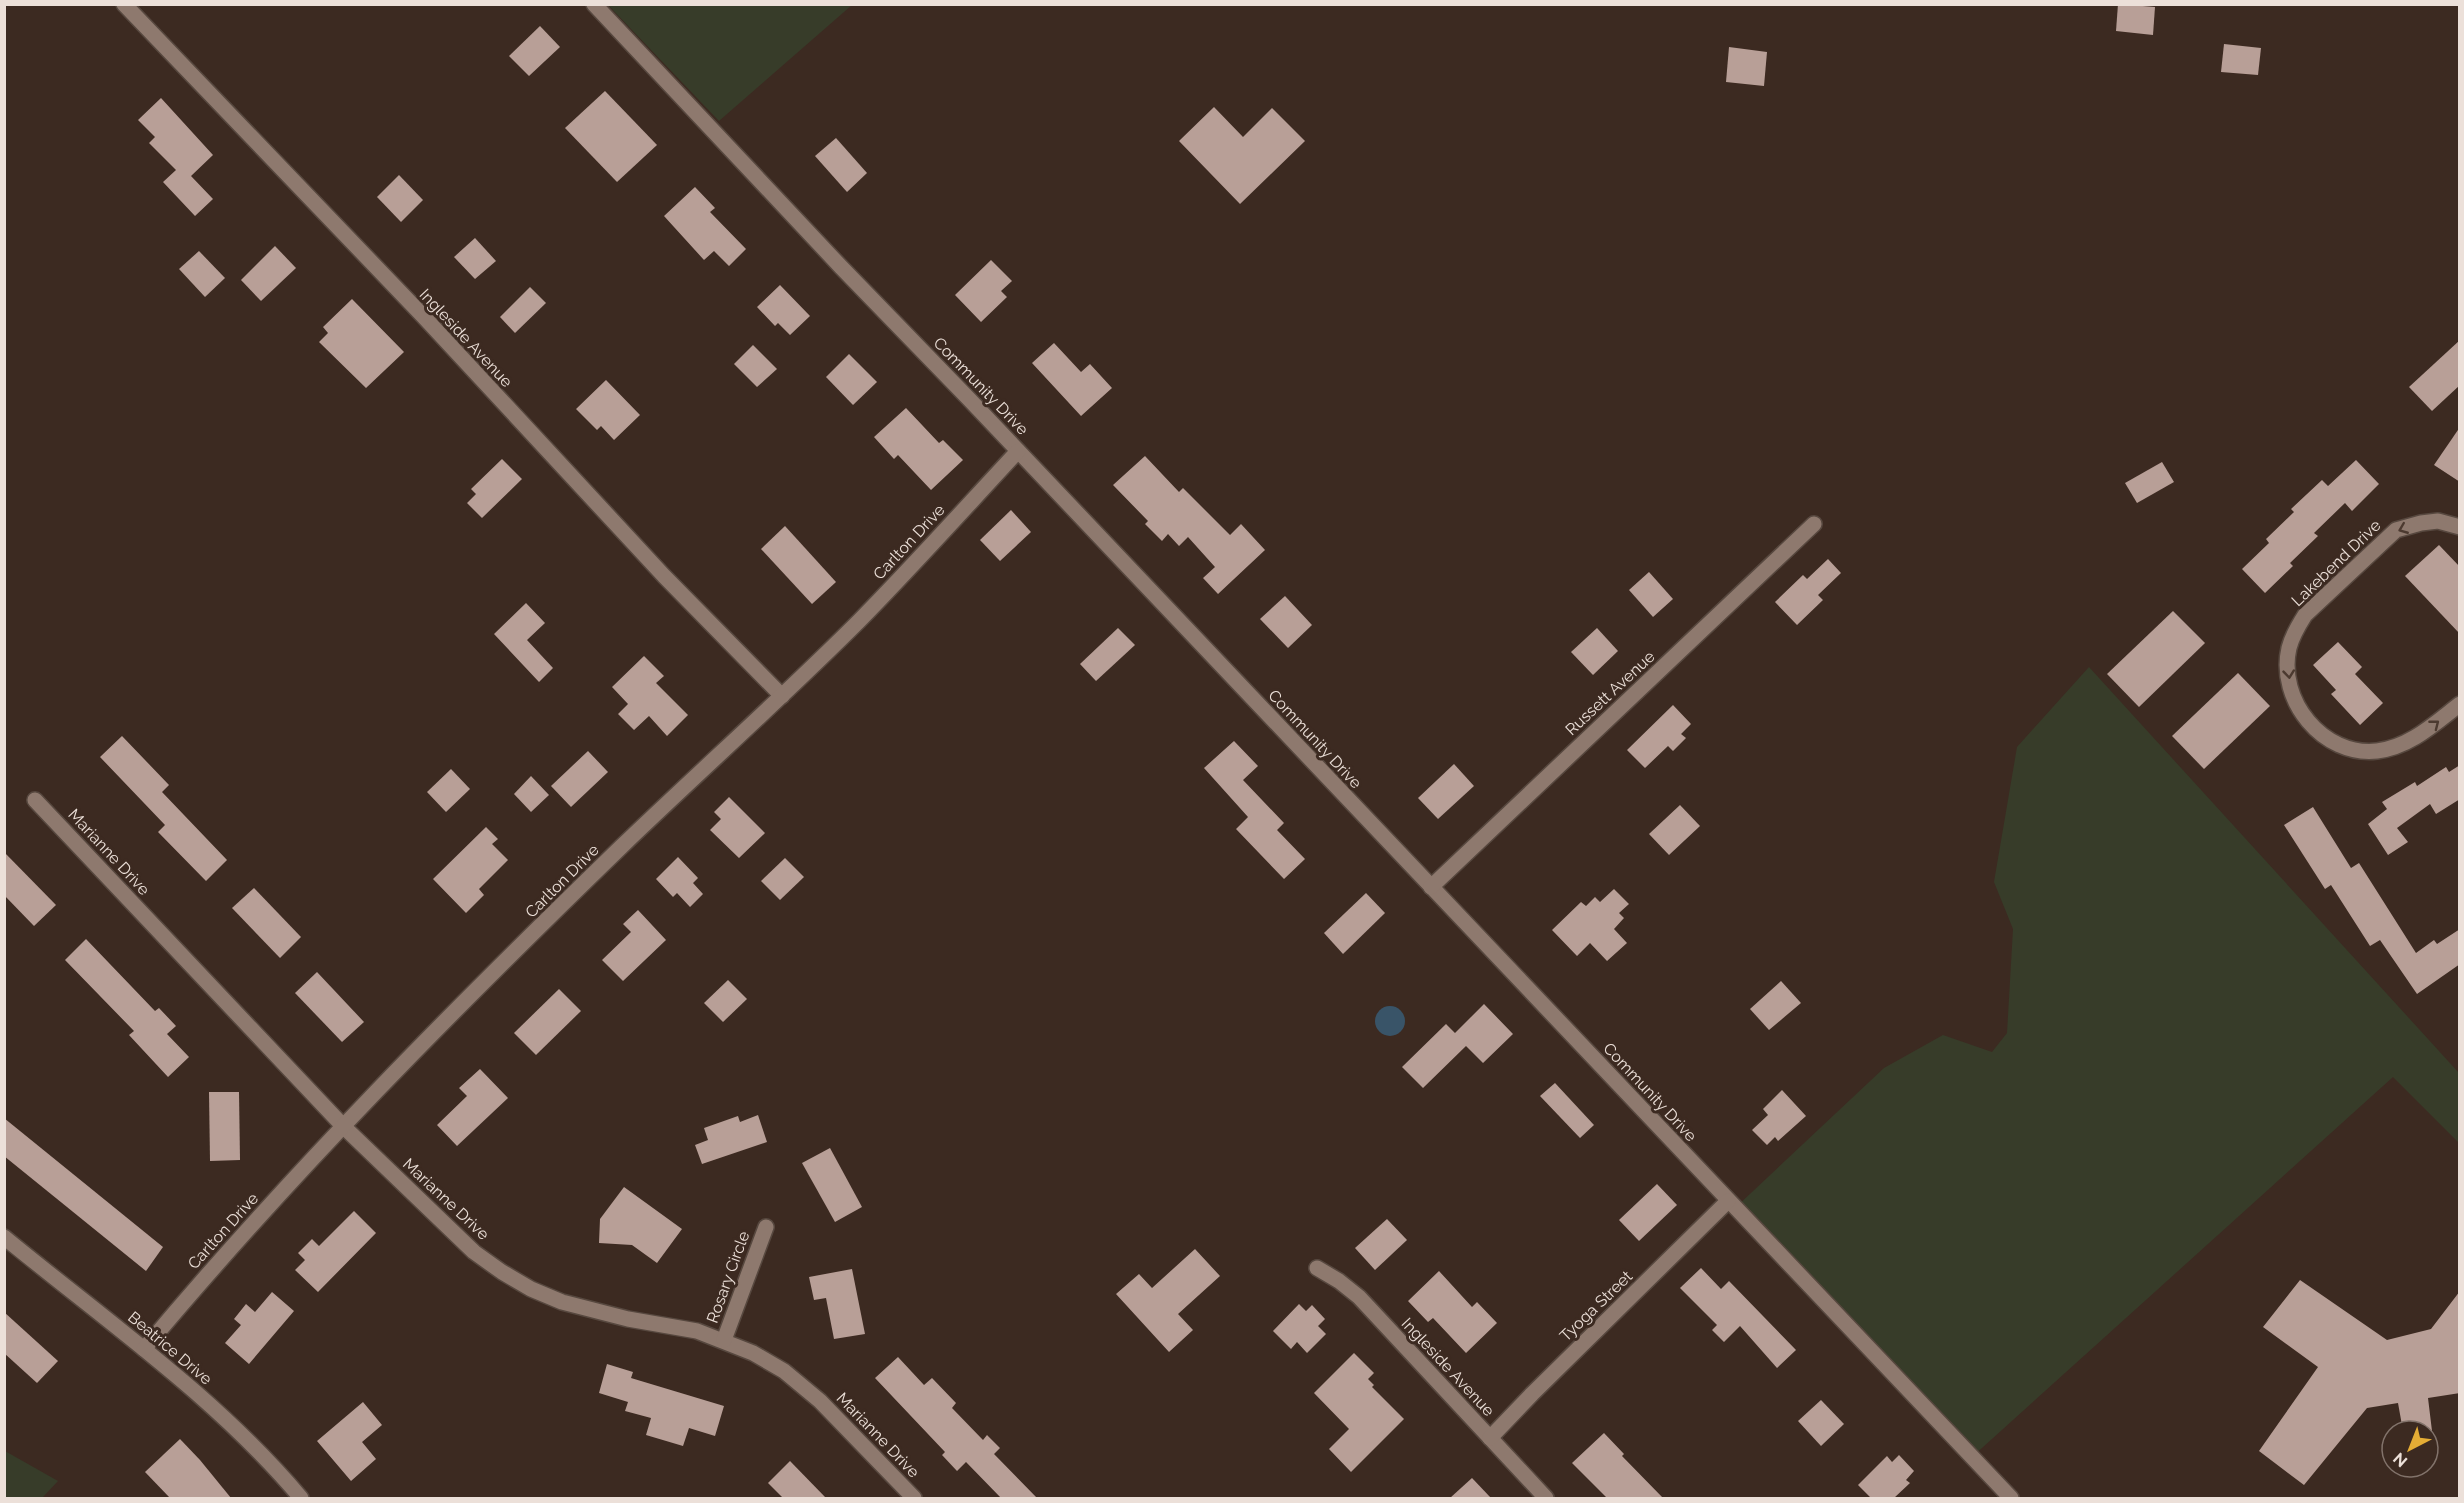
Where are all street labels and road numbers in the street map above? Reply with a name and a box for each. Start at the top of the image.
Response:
street label: Ingleside Avenue [416,285,516,391]
street label: Community Drive [930,333,1032,439]
street label: Carlton Drive [869,500,949,584]
street label: Lakebend Drive [2288,516,2384,610]
street label: Russett Avenue [1561,647,1659,739]
street label: Community Drive [1264,686,1366,792]
street label: Marianne Drive [64,805,154,899]
street label: Carlton Drive [521,840,603,922]
street label: Community Drive [1599,1039,1701,1145]
street label: Marianne Drive [399,1154,493,1244]
street label: Carlton Drive [184,1189,262,1273]
street label: Rosary Circle [703,1228,753,1326]
street label: Tyoga Street [1556,1266,1637,1345]
street label: Beatrice Drive [124,1307,216,1389]
street label: Ingleside Avenue [1398,1314,1498,1420]
street label: Marianne Drive [833,1389,923,1481]

